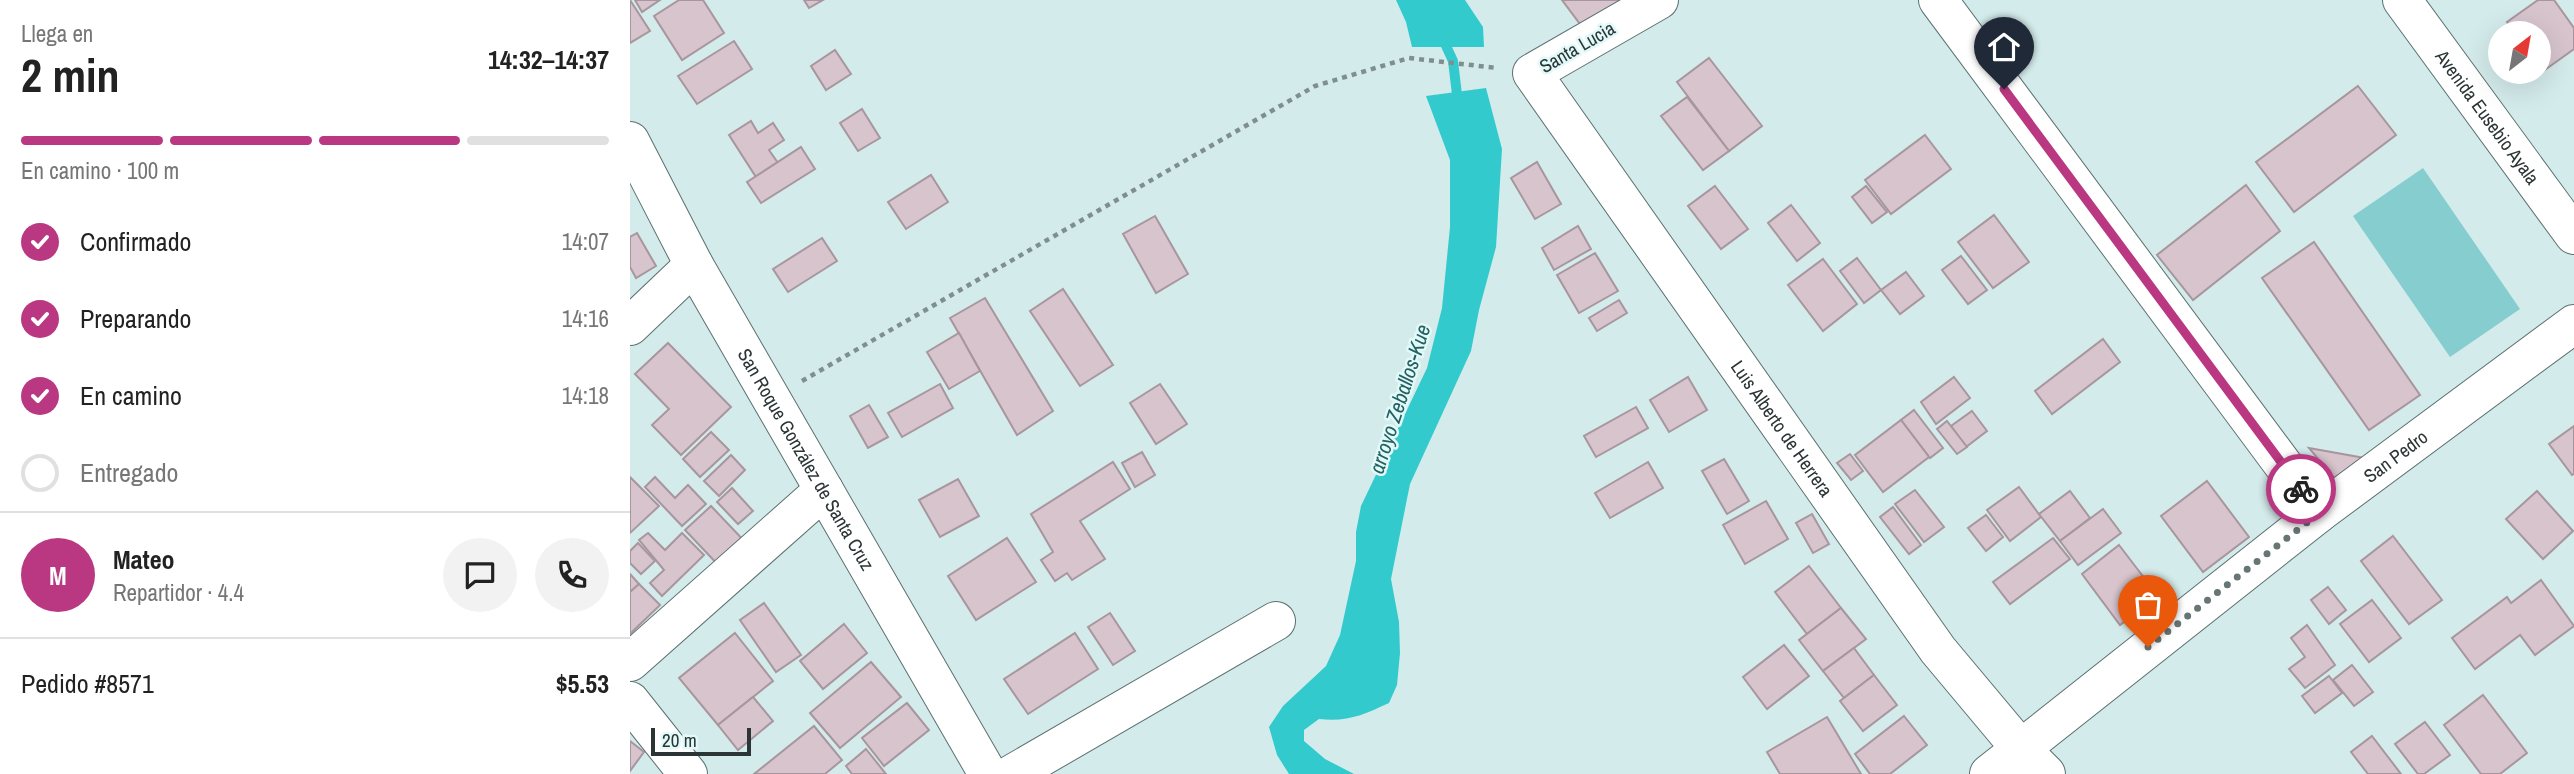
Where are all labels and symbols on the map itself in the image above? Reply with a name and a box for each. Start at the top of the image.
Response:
street label: Santa Lucia [1534,15,1620,79]
pin [1974,17,2034,89]
north arrow [2488,21,2552,84]
street label: Avenida Eusebio Ayala [2429,44,2546,190]
water label: arroyo Zeballos-Kue [1362,321,1437,477]
street label: San Roque González de Santa Cruz [732,344,881,575]
street label: Luis Alberto de Herrera [1725,355,1839,502]
street label: San Pedro [2358,424,2433,489]
courier [2266,454,2336,524]
pin [2118,575,2178,647]
scale bar [651,725,751,757]

